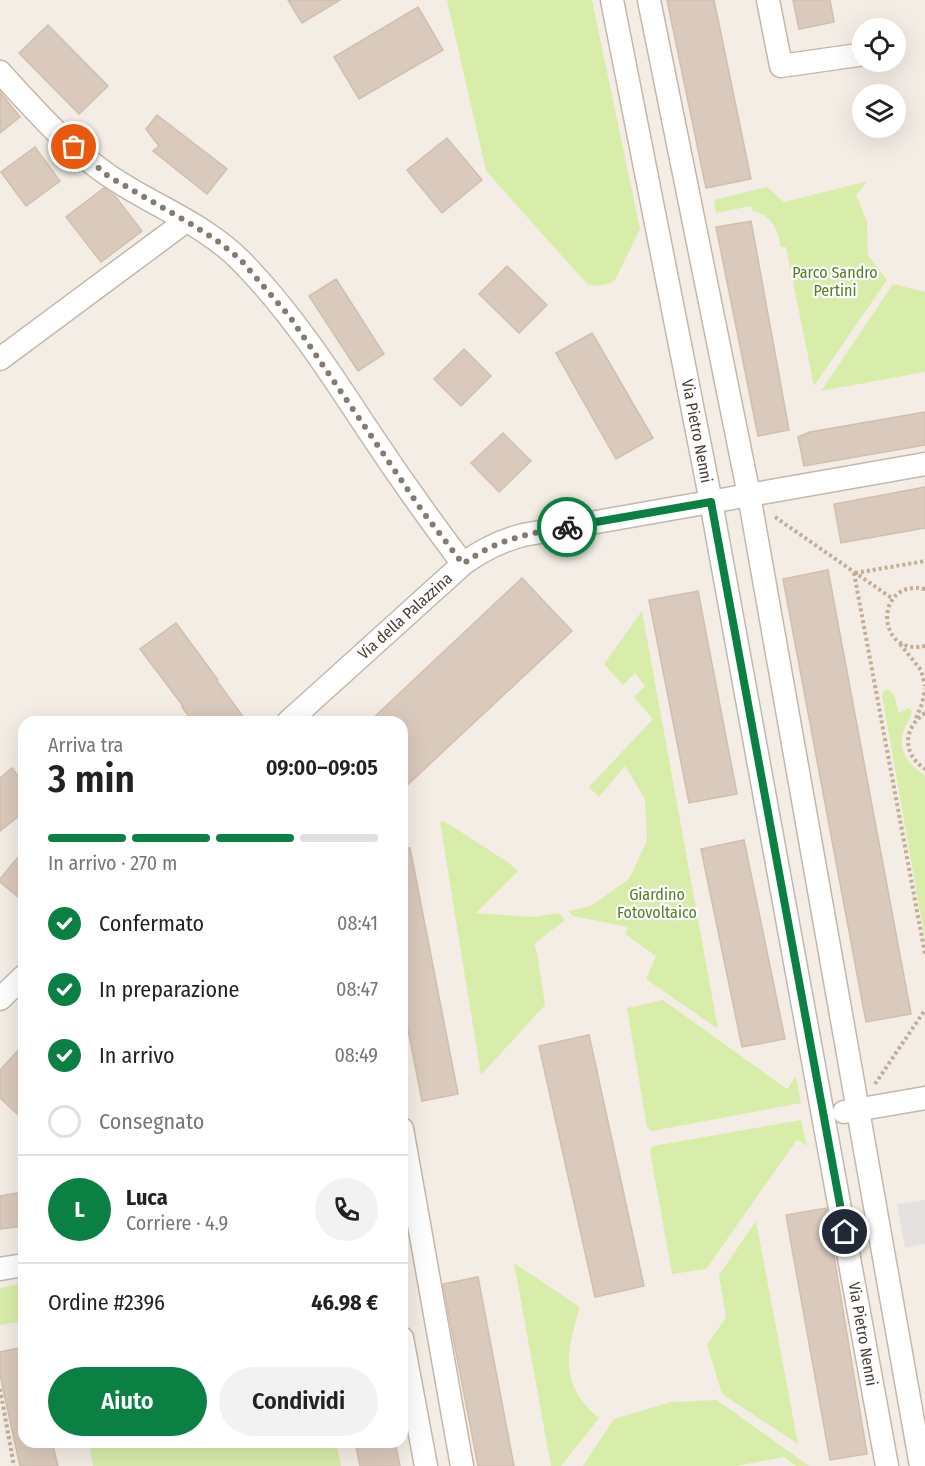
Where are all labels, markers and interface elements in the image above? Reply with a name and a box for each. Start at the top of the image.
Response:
map controls [852,18,906,138]
button: locate [852,18,906,72]
button: layers [852,84,906,138]
pin [48,121,99,172]
icon: bag [57,130,90,163]
park label: Parco Sandro Pertini [792,263,878,300]
street label: Via Pietro Nenni [678,378,716,484]
courier [537,497,597,557]
icon: bike [551,511,584,544]
street label: Via della Palazzina [354,569,456,663]
text: Arriva tra [48,733,123,757]
text: 09:00–09:05 [266,754,378,781]
text: 3 min [48,756,135,802]
text: In arrivo · 270 m [48,851,177,875]
park label: Giardino Fotovoltaico [617,885,697,922]
icon: check [48,907,81,940]
text: Confermato [99,910,204,937]
text: 08:41 [337,911,378,935]
icon: check [48,973,81,1006]
text: In preparazione [99,976,240,1003]
text: 08:47 [336,977,378,1001]
icon: check [48,1039,81,1072]
text: In arrivo [99,1042,174,1069]
text: 08:49 [334,1043,378,1067]
text: Consegnato [99,1108,204,1135]
button: phone [315,1178,378,1241]
text: Luca [126,1184,168,1211]
text: L [74,1196,85,1223]
pin [819,1206,870,1257]
text: Corriere · 4.9 [126,1211,228,1235]
icon: home [828,1215,861,1248]
street label: Via Pietro Nenni [845,1281,881,1387]
text: Ordine #2396 [48,1289,165,1316]
text: 46.98 € [311,1289,378,1316]
button: Aiuto [48,1367,207,1436]
button: Condividi [219,1367,378,1436]

